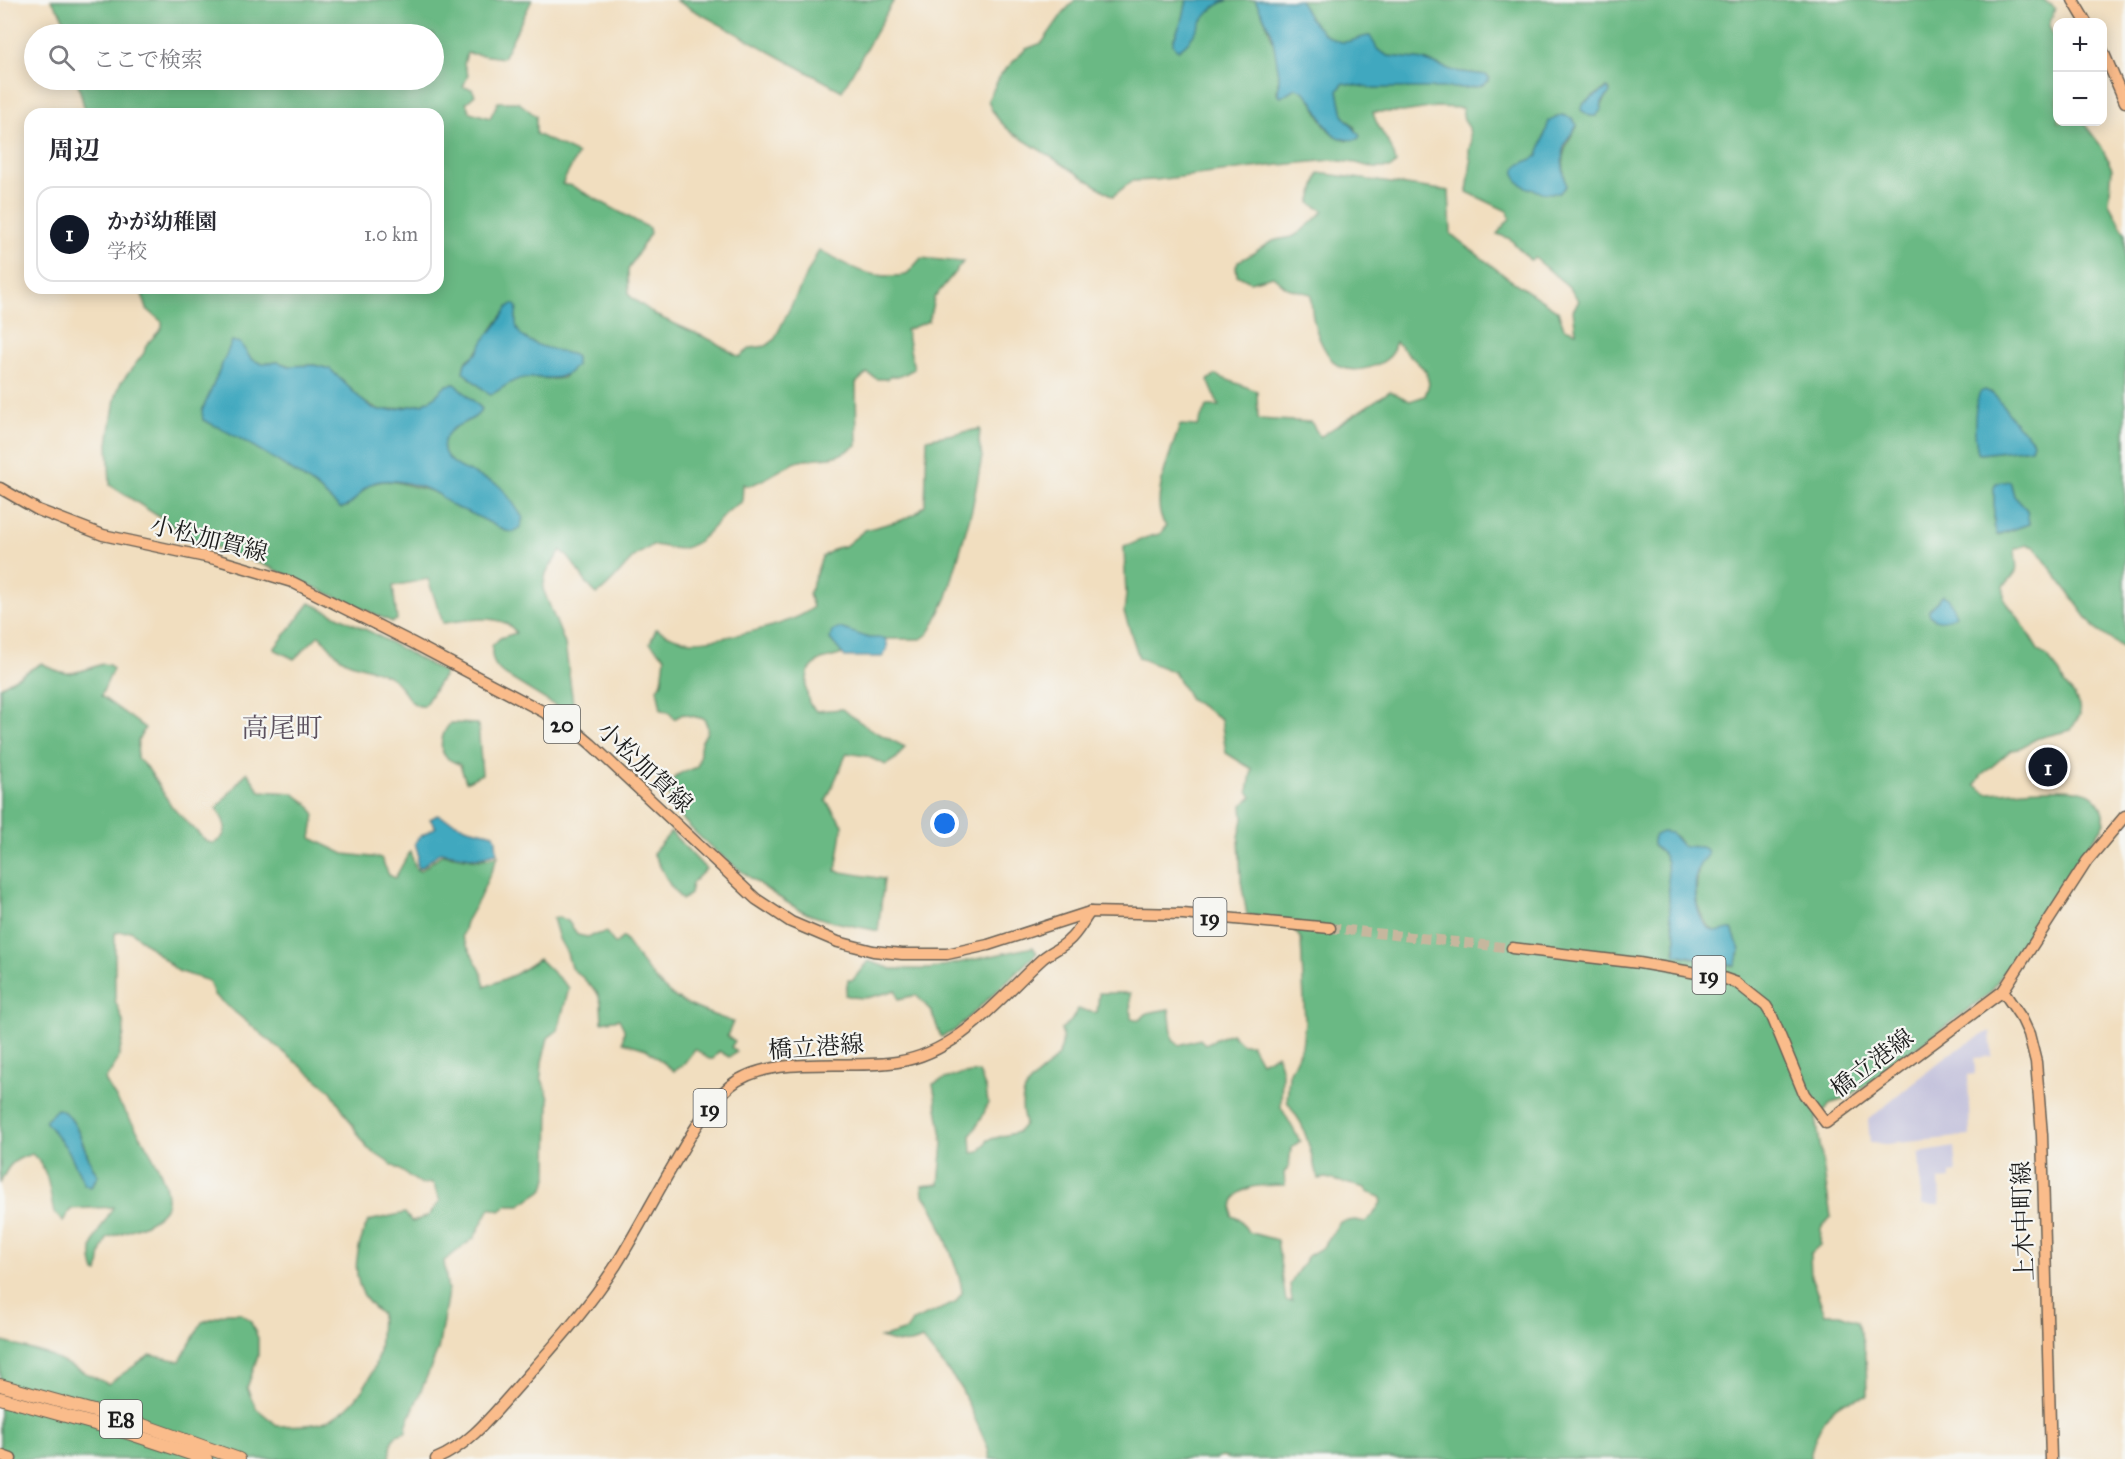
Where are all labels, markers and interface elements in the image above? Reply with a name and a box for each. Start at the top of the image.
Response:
map controls [2053,18,2107,126]
button: + [2053,18,2107,72]
search box [24,24,444,90]
icon: search [45,41,78,74]
text: ここで検索 [93,46,203,73]
button: − [2053,72,2107,126]
text: 周辺 [48,134,100,166]
text: かが幼稚園 [107,208,217,235]
text: 1 [66,222,73,246]
text: 1.0 km [364,222,418,246]
text: 学校 [107,239,147,263]
street label: 小松加賀線 [147,510,271,568]
road number: 20 [544,705,580,743]
district label: 高尾町 [242,711,323,744]
street label: 小松加賀線 [591,715,699,819]
pin: 1 [2028,744,2068,789]
your location [930,809,959,838]
road number: 19 [1194,898,1226,936]
road number: 19 [1692,956,1726,994]
street label: 橋立港線 [1825,1022,1919,1104]
street label: 橋立港線 [767,1029,865,1065]
road number: 19 [694,1089,726,1127]
street label: 上木中町線 [2006,1161,2040,1281]
road number: E8 [100,1400,142,1438]

